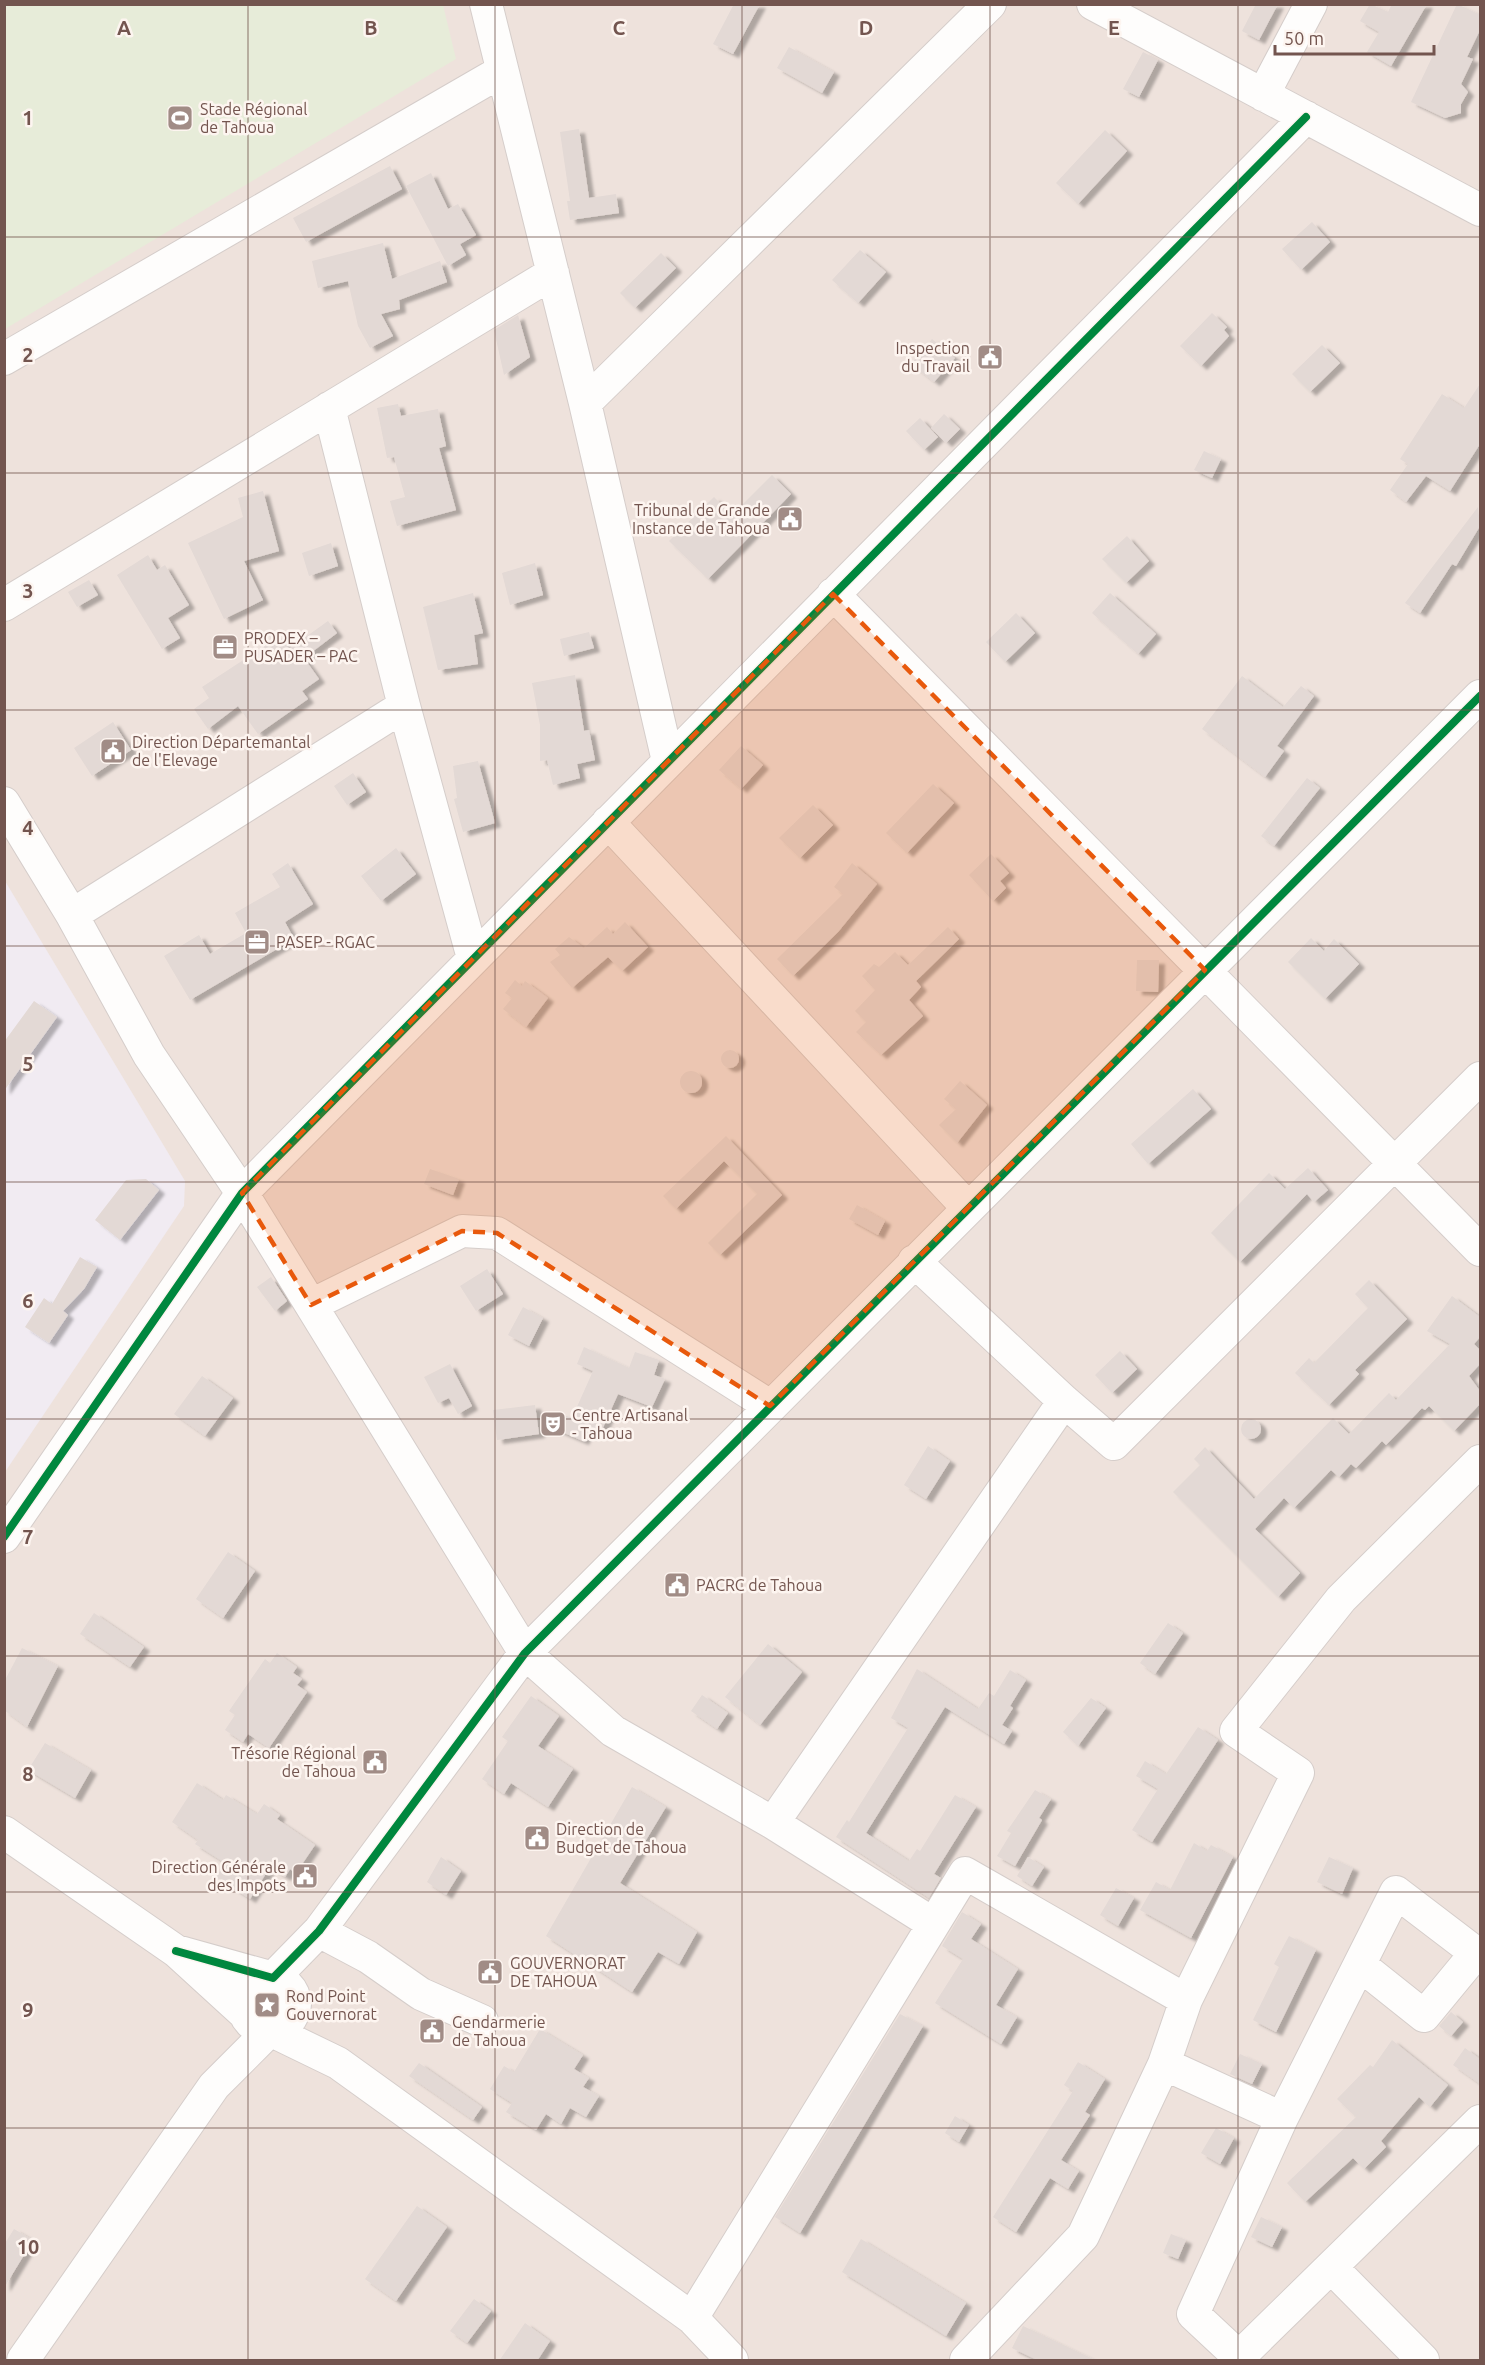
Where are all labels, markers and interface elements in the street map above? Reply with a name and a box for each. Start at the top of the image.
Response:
text: A [117,16,131,39]
text: B [364,16,378,39]
text: C [613,16,626,39]
text: D [859,16,873,39]
text: E [1108,16,1120,39]
scale bar [1275,18,1434,56]
text: 50 m [1284,28,1324,48]
place label: Stade Régional de Tahoua [200,100,308,136]
sports icon: Stade Régional de Tahoua [165,103,195,133]
text: 1 [22,106,34,129]
place label: Inspection du Travail [896,339,970,375]
public building icon: Inspection du Travail [975,342,1005,372]
text: 2 [22,343,34,366]
place label: Tribunal de Grande Instance de Tahoua [632,501,770,537]
public building icon: Tribunal de Grande Instance de Tahoua [775,504,805,534]
text: 3 [22,579,34,602]
place label: PRODEX – PUSADER – PAC [244,629,358,665]
office icon: PRODEX – PUSADER – PAC [210,632,240,662]
place label: Direction Départemantal de l'Elevage [132,733,311,769]
public building icon: Direction Départemantal de l'Elevage [98,736,128,766]
text: 4 [22,816,34,839]
office icon: PASEP - RGAC [242,927,272,957]
place label: PASEP - RGAC [276,933,375,951]
text: 5 [22,1052,34,1075]
text: 6 [22,1289,34,1312]
place label: Centre Artisanal - Tahoua [572,1406,688,1442]
theatre icon: Centre Artisanal - Tahoua [538,1409,568,1439]
text: 7 [22,1525,34,1548]
public building icon: PACRC de Tahoua [662,1570,692,1600]
place label: PACRC de Tahoua [696,1576,822,1594]
place label: Trésorie Régional de Tahoua [231,1744,356,1780]
public building icon: Trésorie Régional de Tahoua [360,1747,390,1777]
text: 8 [22,1762,34,1785]
place label: Direction de Budget de Tahoua [556,1820,687,1856]
public building icon: Direction de Budget de Tahoua [522,1823,552,1853]
place label: Direction Générale des Impots [151,1858,286,1894]
public building icon: Direction Générale des Impots [290,1861,320,1891]
place label: GOUVERNORAT DE TAHOUA [510,1954,626,1990]
public building icon: GOUVERNORAT DE TAHOUA [475,1957,505,1987]
place label: Rond Point Gouvernorat [286,1987,378,2023]
place icon: Rond Point Gouvernorat [252,1990,282,2020]
text: 9 [22,1998,34,2021]
place label: Gendarmerie de Tahoua [452,2013,546,2049]
public building icon: Gendarmerie de Tahoua [417,2016,447,2046]
text: 10 [17,2235,39,2258]

